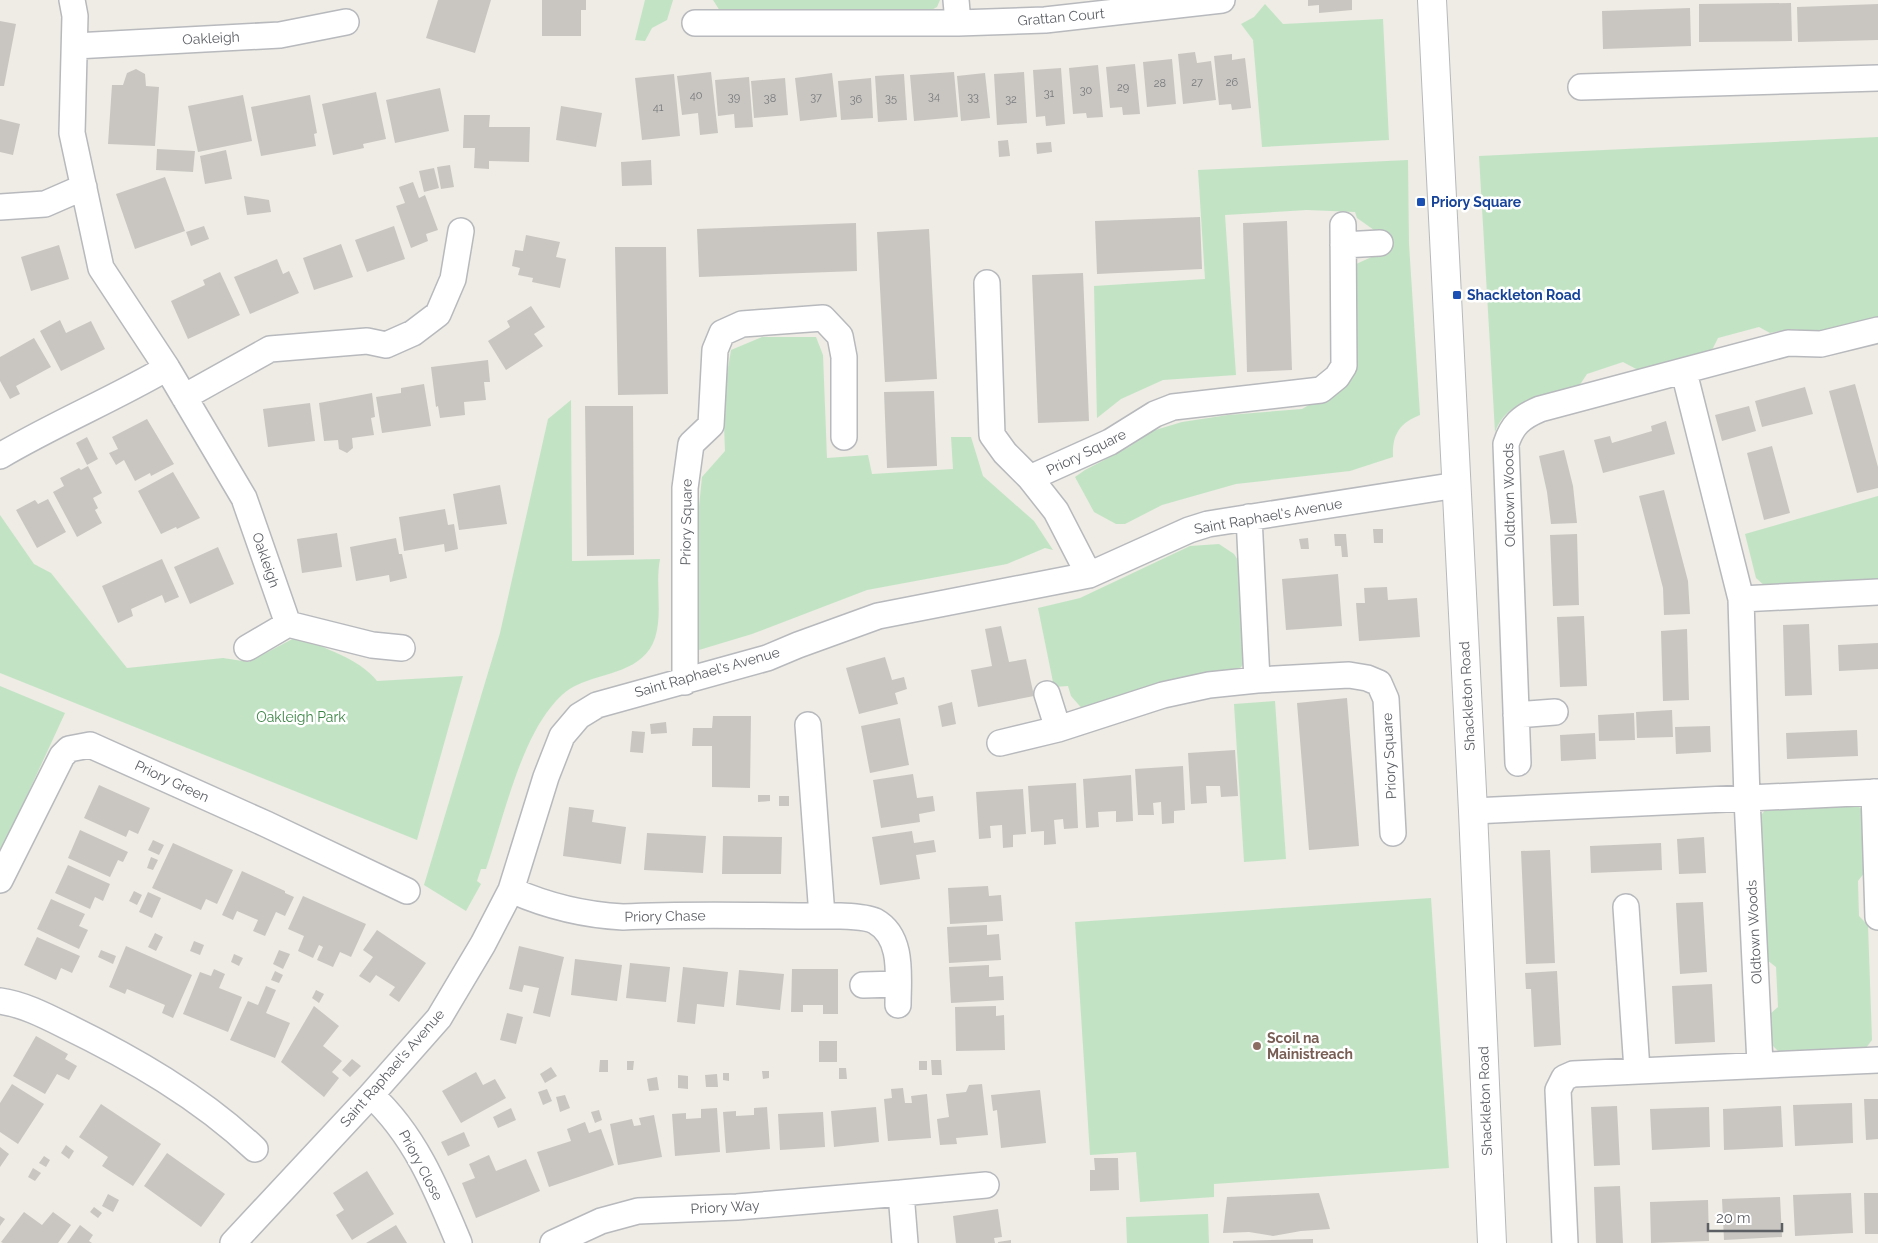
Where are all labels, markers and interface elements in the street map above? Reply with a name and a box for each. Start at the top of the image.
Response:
street label: Grattan Court [1017,5,1105,29]
street label: Oakleigh [182,29,240,47]
house number: 27 [1191,76,1203,89]
house number: 26 [1226,76,1239,89]
house number: 28 [1154,77,1166,90]
house number: 29 [1117,81,1129,94]
house number: 30 [1080,84,1093,97]
house number: 31 [1044,87,1055,100]
house number: 40 [690,89,703,102]
house number: 34 [928,90,940,103]
house number: 39 [728,91,740,104]
house number: 37 [810,91,822,104]
house number: 33 [967,91,979,104]
house number: 38 [764,92,776,105]
house number: 35 [885,92,897,105]
house number: 36 [850,93,863,106]
house number: 32 [1005,93,1017,106]
house number: 41 [653,101,664,114]
place label: Priory Square [1431,194,1522,210]
marker: Priory Square [1415,196,1427,208]
place label: Shackleton Road [1467,287,1581,303]
marker: Shackleton Road [1451,289,1463,301]
street label: Priory Square [1044,426,1128,478]
street label: Oldtown Woods [1500,443,1518,547]
street label: Priory Square [677,479,695,565]
street label: Saint Raphael's Avenue [1193,495,1343,537]
street label: Oakleigh [249,530,283,590]
street label: Shackleton Road [1456,641,1478,751]
street label: Saint Raphael's Avenue [633,644,781,700]
park label: Oakleigh Park [256,709,346,725]
street label: Priory Square [1379,712,1399,800]
street label: Priory Green [132,757,212,805]
street label: Oldtown Woods [1743,879,1765,984]
street label: Priory Chase [624,907,706,925]
street label: Saint Raphael's Avenue [337,1006,447,1130]
place label: Scoil na Mainistreach [1267,1030,1353,1062]
marker: Scoil na Mainistreach [1251,1040,1263,1052]
street label: Shackleton Road [1475,1046,1495,1156]
street label: Priory Close [396,1127,446,1203]
street label: Priory Way [690,1197,760,1217]
scale bar [1708,1200,1782,1232]
text: 20 m [1716,1209,1751,1227]

